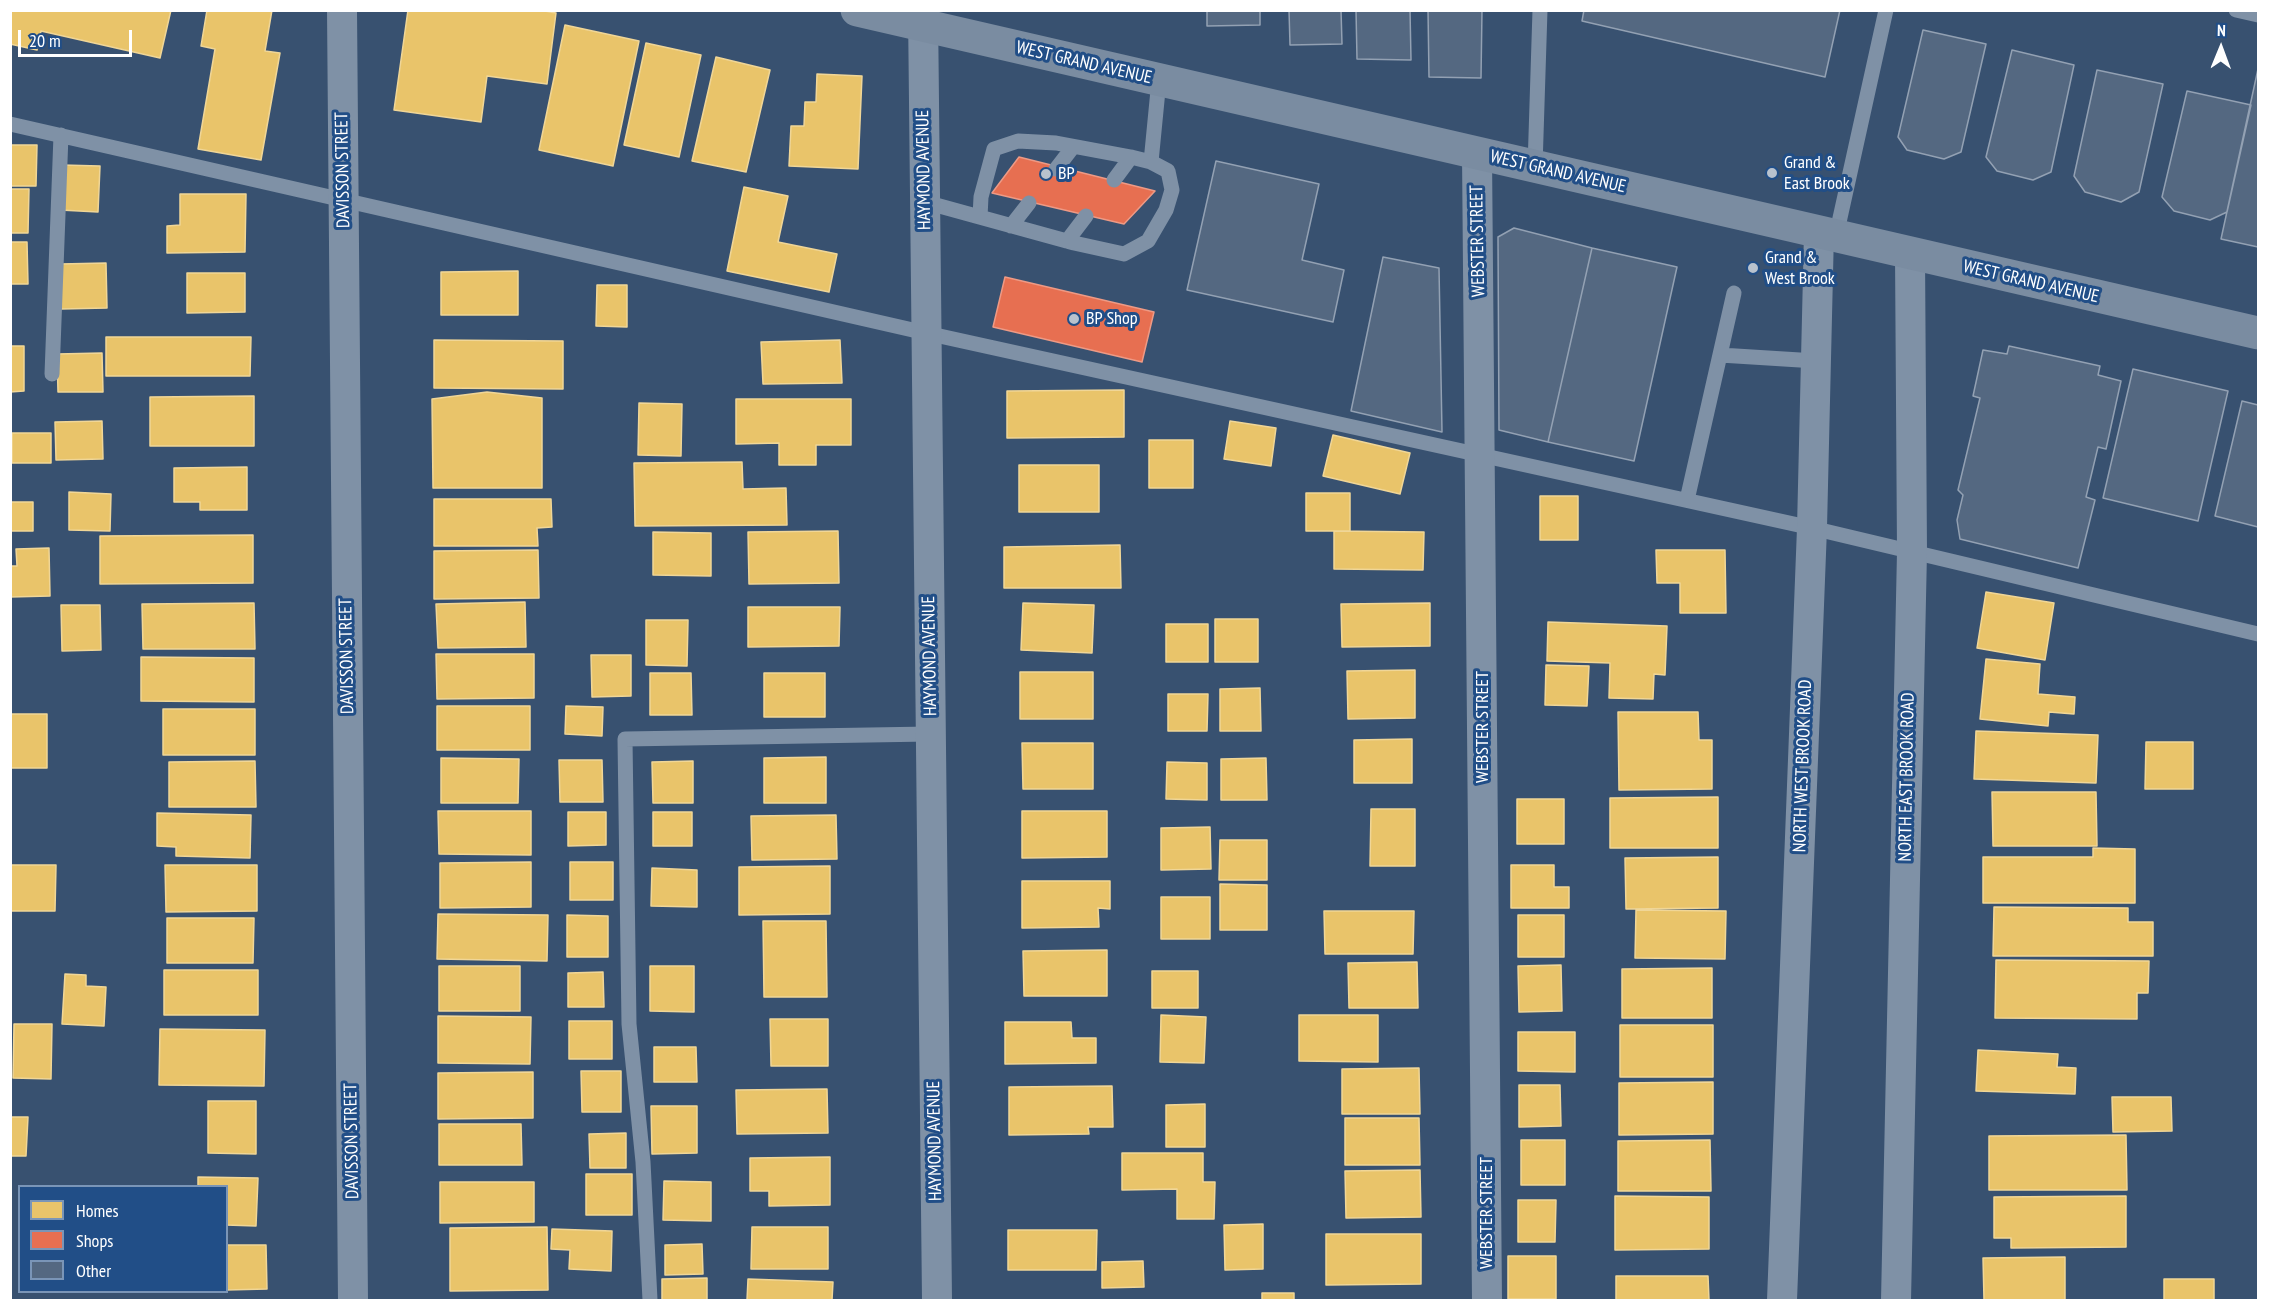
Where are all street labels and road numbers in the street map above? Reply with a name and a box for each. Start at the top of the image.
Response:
street label: WEST GRAND AVENUE [1014,37,1154,89]
street label: HAYMOND AVENUE [912,110,936,230]
street label: DAVISSON STREET [331,112,355,228]
street label: WEST GRAND AVENUE [1488,146,1628,198]
street label: WEBSTER STREET [1466,185,1490,297]
street label: WEST GRAND AVENUE [1961,256,2101,308]
street label: HAYMOND AVENUE [918,596,942,716]
street label: DAVISSON STREET [335,598,359,714]
street label: WEBSTER STREET [1472,671,1494,783]
street label: NORTH WEST BROOK ROAD [1789,679,1817,853]
street label: NORTH EAST BROOK ROAD [1895,692,1919,862]
street label: HAYMOND AVENUE [923,1081,947,1201]
street label: DAVISSON STREET [340,1083,364,1199]
street label: WEBSTER STREET [1476,1157,1498,1269]

